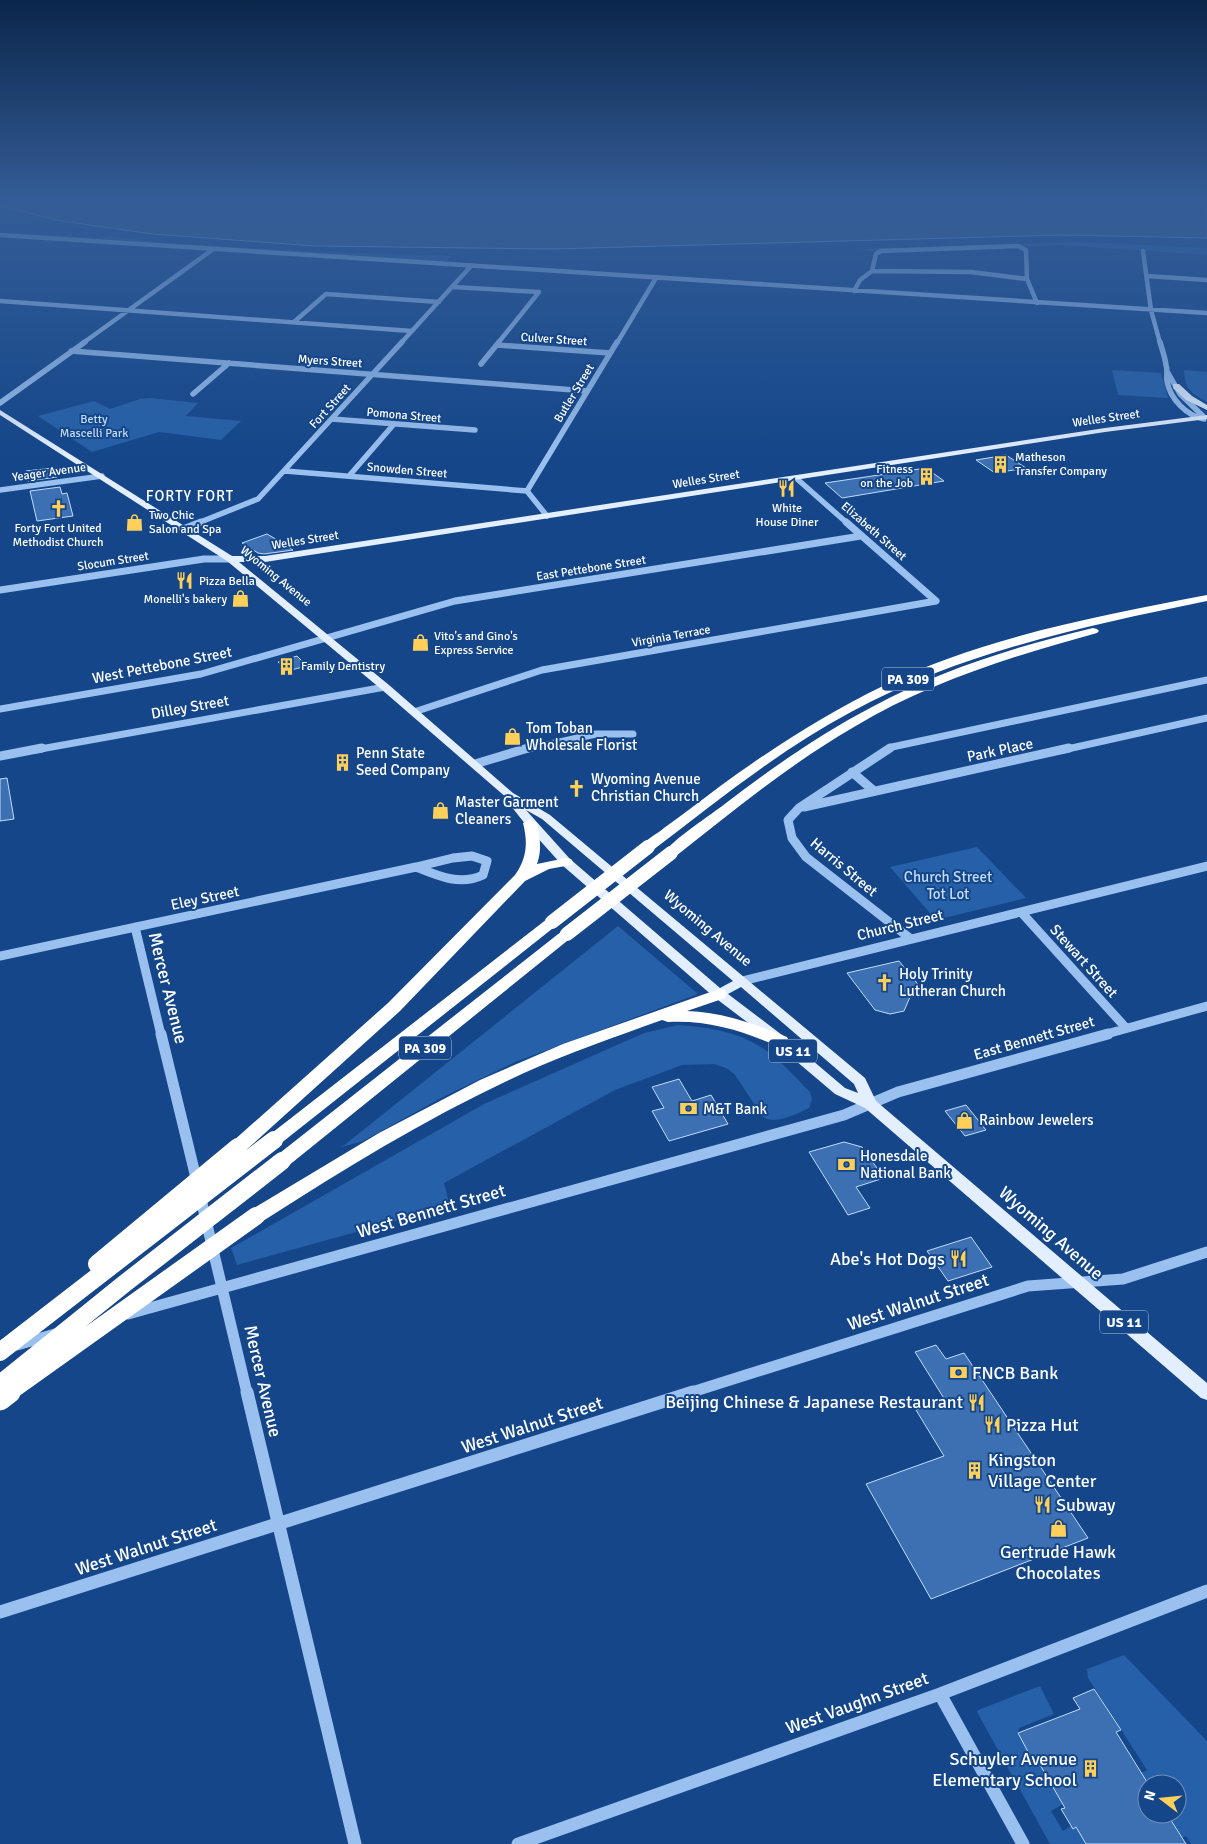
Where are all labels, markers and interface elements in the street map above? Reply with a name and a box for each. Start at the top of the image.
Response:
street label: Culver Street [520,330,588,349]
street label: Myers Street [297,352,363,371]
street label: Butler Street [551,361,598,425]
street label: Fort Street [306,381,354,432]
street label: Pomona Street [366,405,442,426]
street label: Welles Street [1072,406,1141,431]
park label: Betty Mascelli Park [60,412,128,441]
place label: Matheson Transfer Company [1015,450,1107,479]
building icon: Matheson Transfer Company [991,454,1011,474]
street label: Yeager Avenue [11,460,87,485]
street label: Snowden Street [366,460,448,481]
place label: Fitness on the Job [860,462,913,491]
building icon: Fitness on the Job [917,466,937,486]
street label: Welles Street [671,467,741,492]
restaurant icon: White House Diner [777,479,797,499]
district label: FORTY FORT [146,487,234,505]
church icon: Forty Fort United Methodist Church [48,499,68,519]
street label: Elizabeth Street [838,499,910,564]
place label: White House Diner [756,501,819,530]
place label: Two Chic Salon and Spa [149,508,221,537]
shop icon: Two Chic Salon and Spa [125,512,145,532]
place label: Forty Fort United Methodist Church [12,521,104,550]
street label: Welles Street [270,528,340,553]
street label: Wyoming Avenue [237,543,315,610]
street label: Slocum Street [76,548,150,575]
street label: East Pettebone Street [535,552,647,585]
restaurant icon: Pizza Bella [175,571,195,591]
place label: Pizza Bella [199,574,255,589]
shop icon: Monelli's bakery [231,589,251,609]
place label: Monelli's bakery [144,592,227,607]
street label: Virginia Terrace [630,622,712,651]
place label: Vito's and Gino's Express Service [434,629,518,658]
shop icon: Vito's and Gino's Express Service [410,633,430,653]
street label: West Pettebone Street [91,643,233,687]
building icon: Family Dentistry [277,656,297,676]
place label: Family Dentistry [301,659,385,674]
road number: PA 309 [882,668,934,691]
street label: Dilley Street [150,691,230,723]
place label: Tom Toban Wholesale Florist [526,719,637,754]
shop icon: Tom Toban Wholesale Florist [502,727,522,747]
street label: Park Place [965,734,1035,766]
place label: Penn State Seed Company [356,744,450,779]
building icon: Penn State Seed Company [332,752,352,772]
place label: Wyoming Avenue Christian Church [591,770,701,805]
church icon: Wyoming Avenue Christian Church [567,778,587,798]
place label: Master Garment Cleaners [455,793,558,828]
shop icon: Master Garment Cleaners [431,801,451,821]
street label: Harris Street [807,834,881,900]
park label: Church Street Tot Lot [904,868,992,903]
street label: Eley Street [169,882,241,914]
street label: Wyoming Avenue [660,886,756,970]
street label: Church Street [855,906,945,944]
street label: Stewart Street [1046,921,1122,1001]
street label: Mercer Avenue [144,930,192,1046]
place label: Holy Trinity Lutheran Church [899,965,1006,1000]
church icon: Holy Trinity Lutheran Church [875,973,895,993]
street label: East Bennett Street [972,1012,1096,1064]
road number: PA 309 [399,1036,451,1060]
road number: US 11 [769,1040,817,1062]
bank icon: M&T Bank [679,1099,699,1119]
place label: M&T Bank [703,1100,768,1118]
shop icon: Rainbow Jewelers [955,1110,975,1130]
place label: Rainbow Jewelers [979,1111,1094,1129]
place label: Honesdale National Bank [860,1147,951,1182]
bank icon: Honesdale National Bank [836,1155,856,1175]
street label: West Bennett Street [354,1179,508,1243]
street label: Wyoming Avenue [994,1182,1108,1284]
place label: Abe's Hot Dogs [830,1248,945,1270]
restaurant icon: Abe's Hot Dogs [949,1249,969,1269]
street label: West Walnut Street [844,1269,992,1335]
road number: US 11 [1100,1310,1148,1334]
street label: Mercer Avenue [239,1323,287,1439]
place label: FNCB Bank [972,1362,1058,1384]
bank icon: FNCB Bank [948,1363,968,1383]
place label: Beijing Chinese & Japanese Restaurant [665,1391,963,1413]
street label: West Walnut Street [458,1392,606,1458]
restaurant icon: Beijing Chinese & Japanese Restaurant [967,1392,987,1412]
place label: Pizza Hut [1006,1414,1079,1436]
restaurant icon: Pizza Hut [982,1415,1002,1435]
place label: Kingston Village Center [988,1449,1097,1492]
building icon: Kingston Village Center [964,1460,984,1480]
place label: Subway [1056,1494,1116,1516]
restaurant icon: Subway [1032,1495,1052,1515]
street label: West Walnut Street [72,1514,220,1580]
shop icon: Gertrude Hawk Chocolates [1048,1519,1068,1539]
place label: Gertrude Hawk Chocolates [1000,1541,1116,1584]
street label: West Vaughn Street [783,1667,931,1739]
place label: Schuyler Avenue Elementary School [932,1748,1077,1791]
building icon: Schuyler Avenue Elementary School [1081,1759,1101,1779]
north arrow [1137,1774,1187,1824]
text: N [1140,1789,1159,1803]

